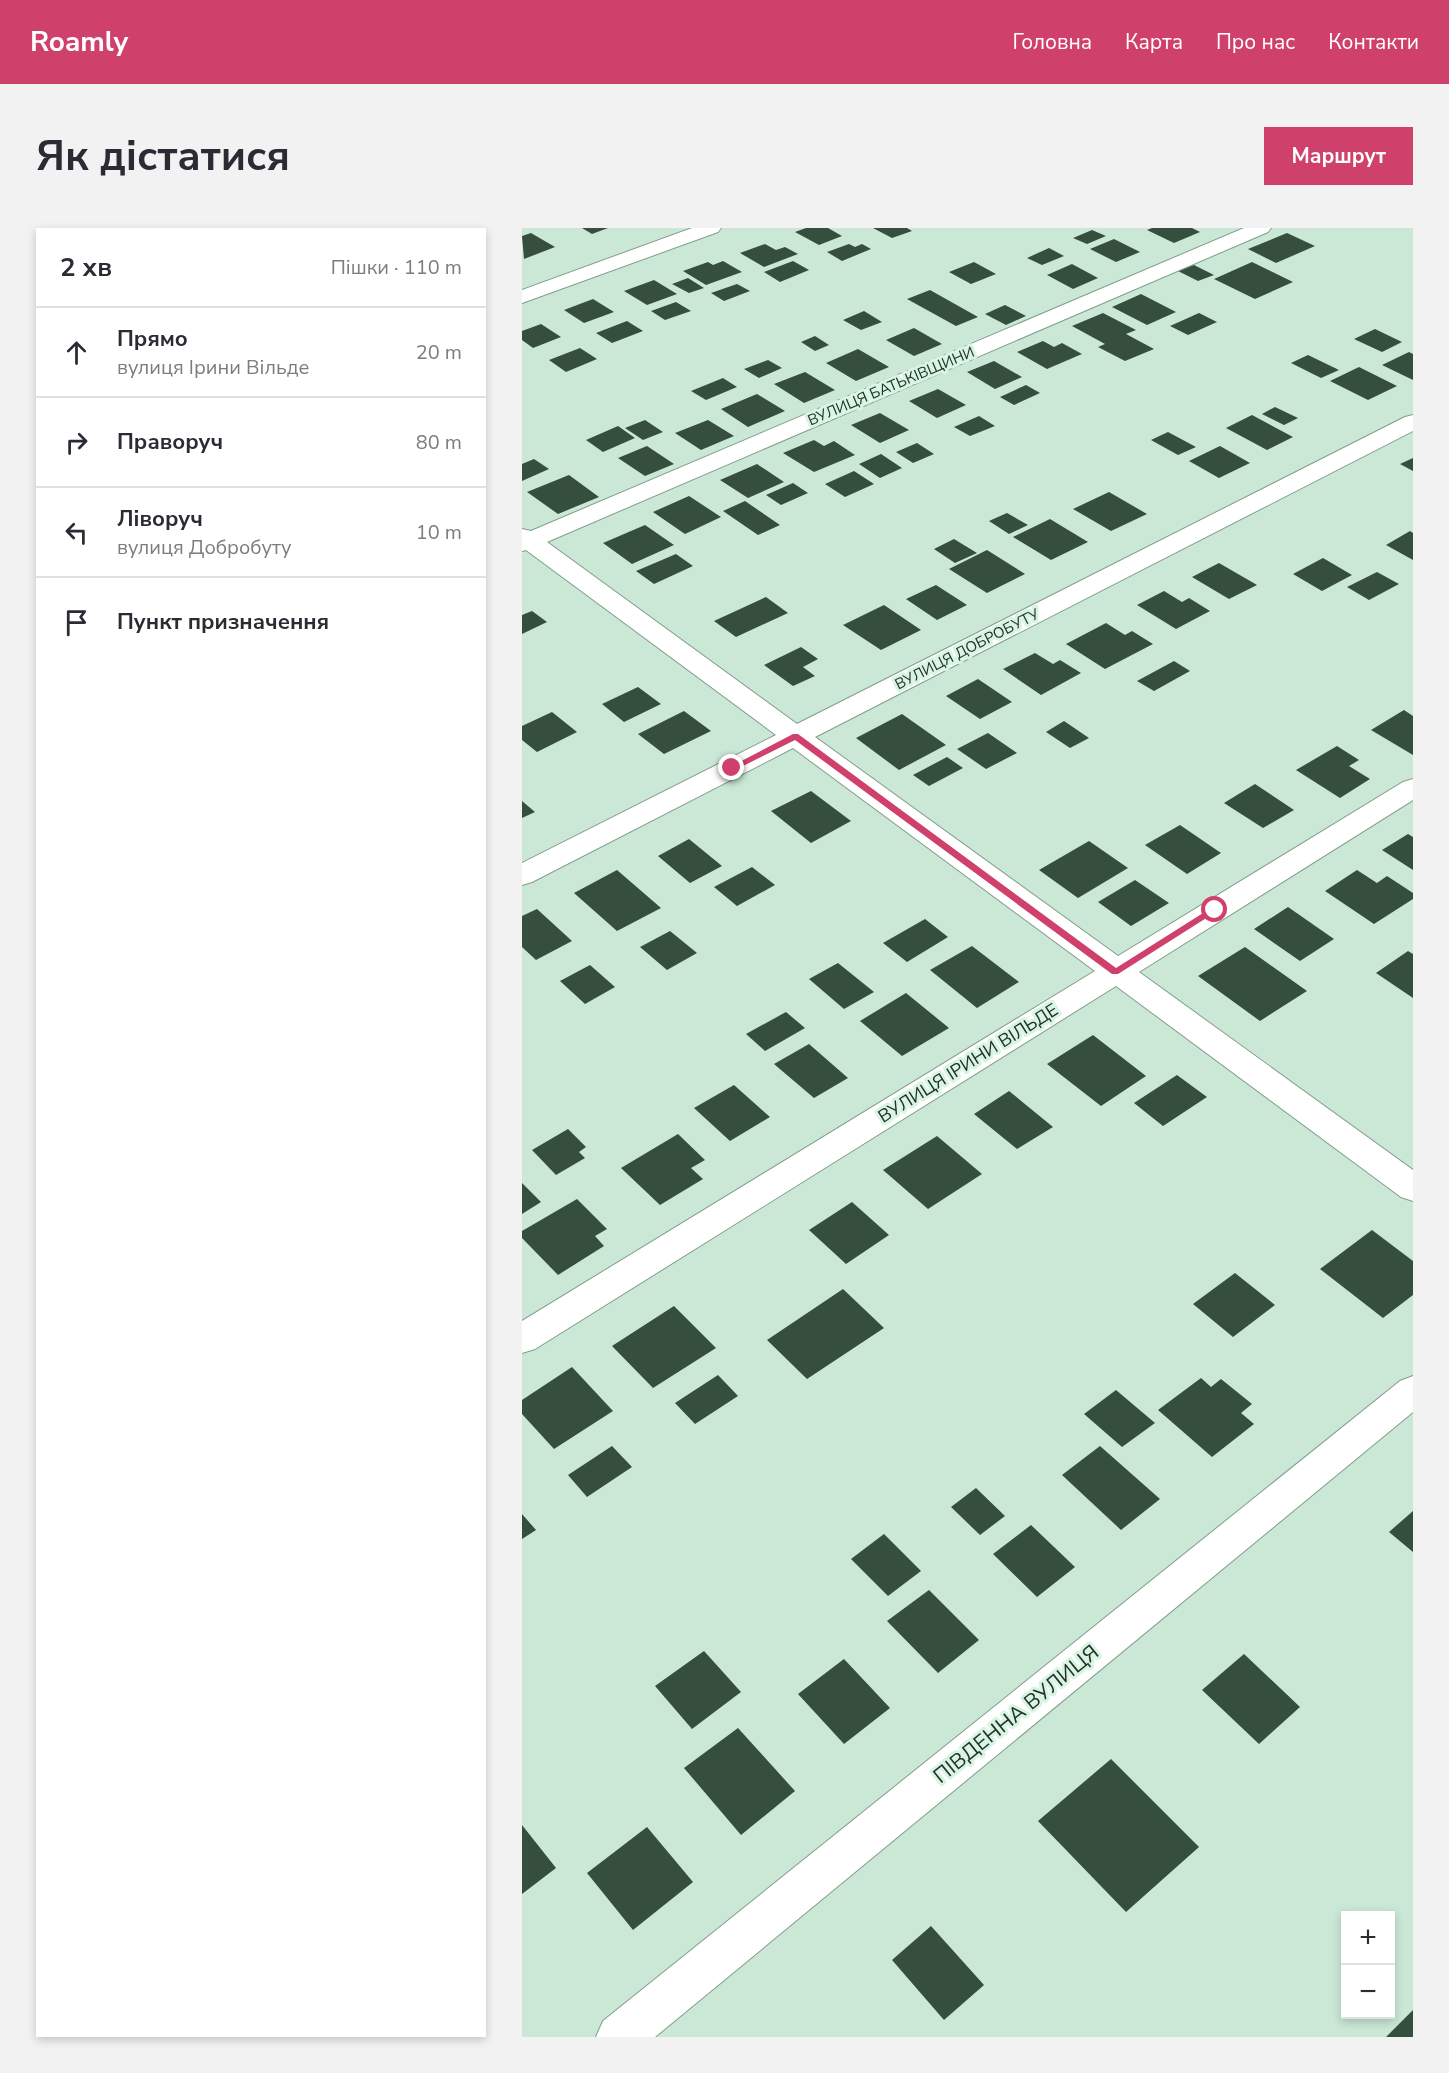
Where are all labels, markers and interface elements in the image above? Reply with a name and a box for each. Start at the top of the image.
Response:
text: Roamly [30,23,128,61]
text: Головна [1012,28,1092,56]
text: Карта [1125,28,1183,56]
text: Про нас [1216,28,1295,56]
text: Контакти [1328,28,1419,56]
button: Маршрут [1264,127,1413,185]
text: Як дістатися [36,128,290,185]
text: 2 хв [60,250,112,285]
text: Пішки · 110 m [331,254,462,281]
text: Прямо [117,324,188,354]
icon: ahead [60,336,93,369]
text: 20 m [416,339,462,366]
street label: ВУЛИЦЯ БАТЬКІВЩИНИ [805,342,977,430]
text: вулиця Ірини Вільде [117,354,309,381]
icon: right [60,426,93,459]
text: Праворуч [117,427,223,457]
text: 80 m [416,429,462,456]
text: Ліворуч [117,504,203,534]
icon: left [60,516,93,549]
text: 10 m [416,519,462,546]
text: вулиця Добробуту [117,534,291,561]
street label: ВУЛИЦЯ ДОБРОБУТУ [891,604,1043,694]
icon: arrive [60,606,93,639]
text: Пункт призначення [117,607,329,637]
route end [718,754,744,780]
route start [1201,896,1227,922]
street label: ВУЛИЦЯ ІРИНИ ВІЛЬДЕ [873,998,1063,1128]
street label: ПІВДЕННА ВУЛИЦЯ [927,1638,1105,1790]
map controls [1341,1911,1395,2019]
button: + [1341,1911,1395,1965]
button: − [1341,1965,1395,2019]

